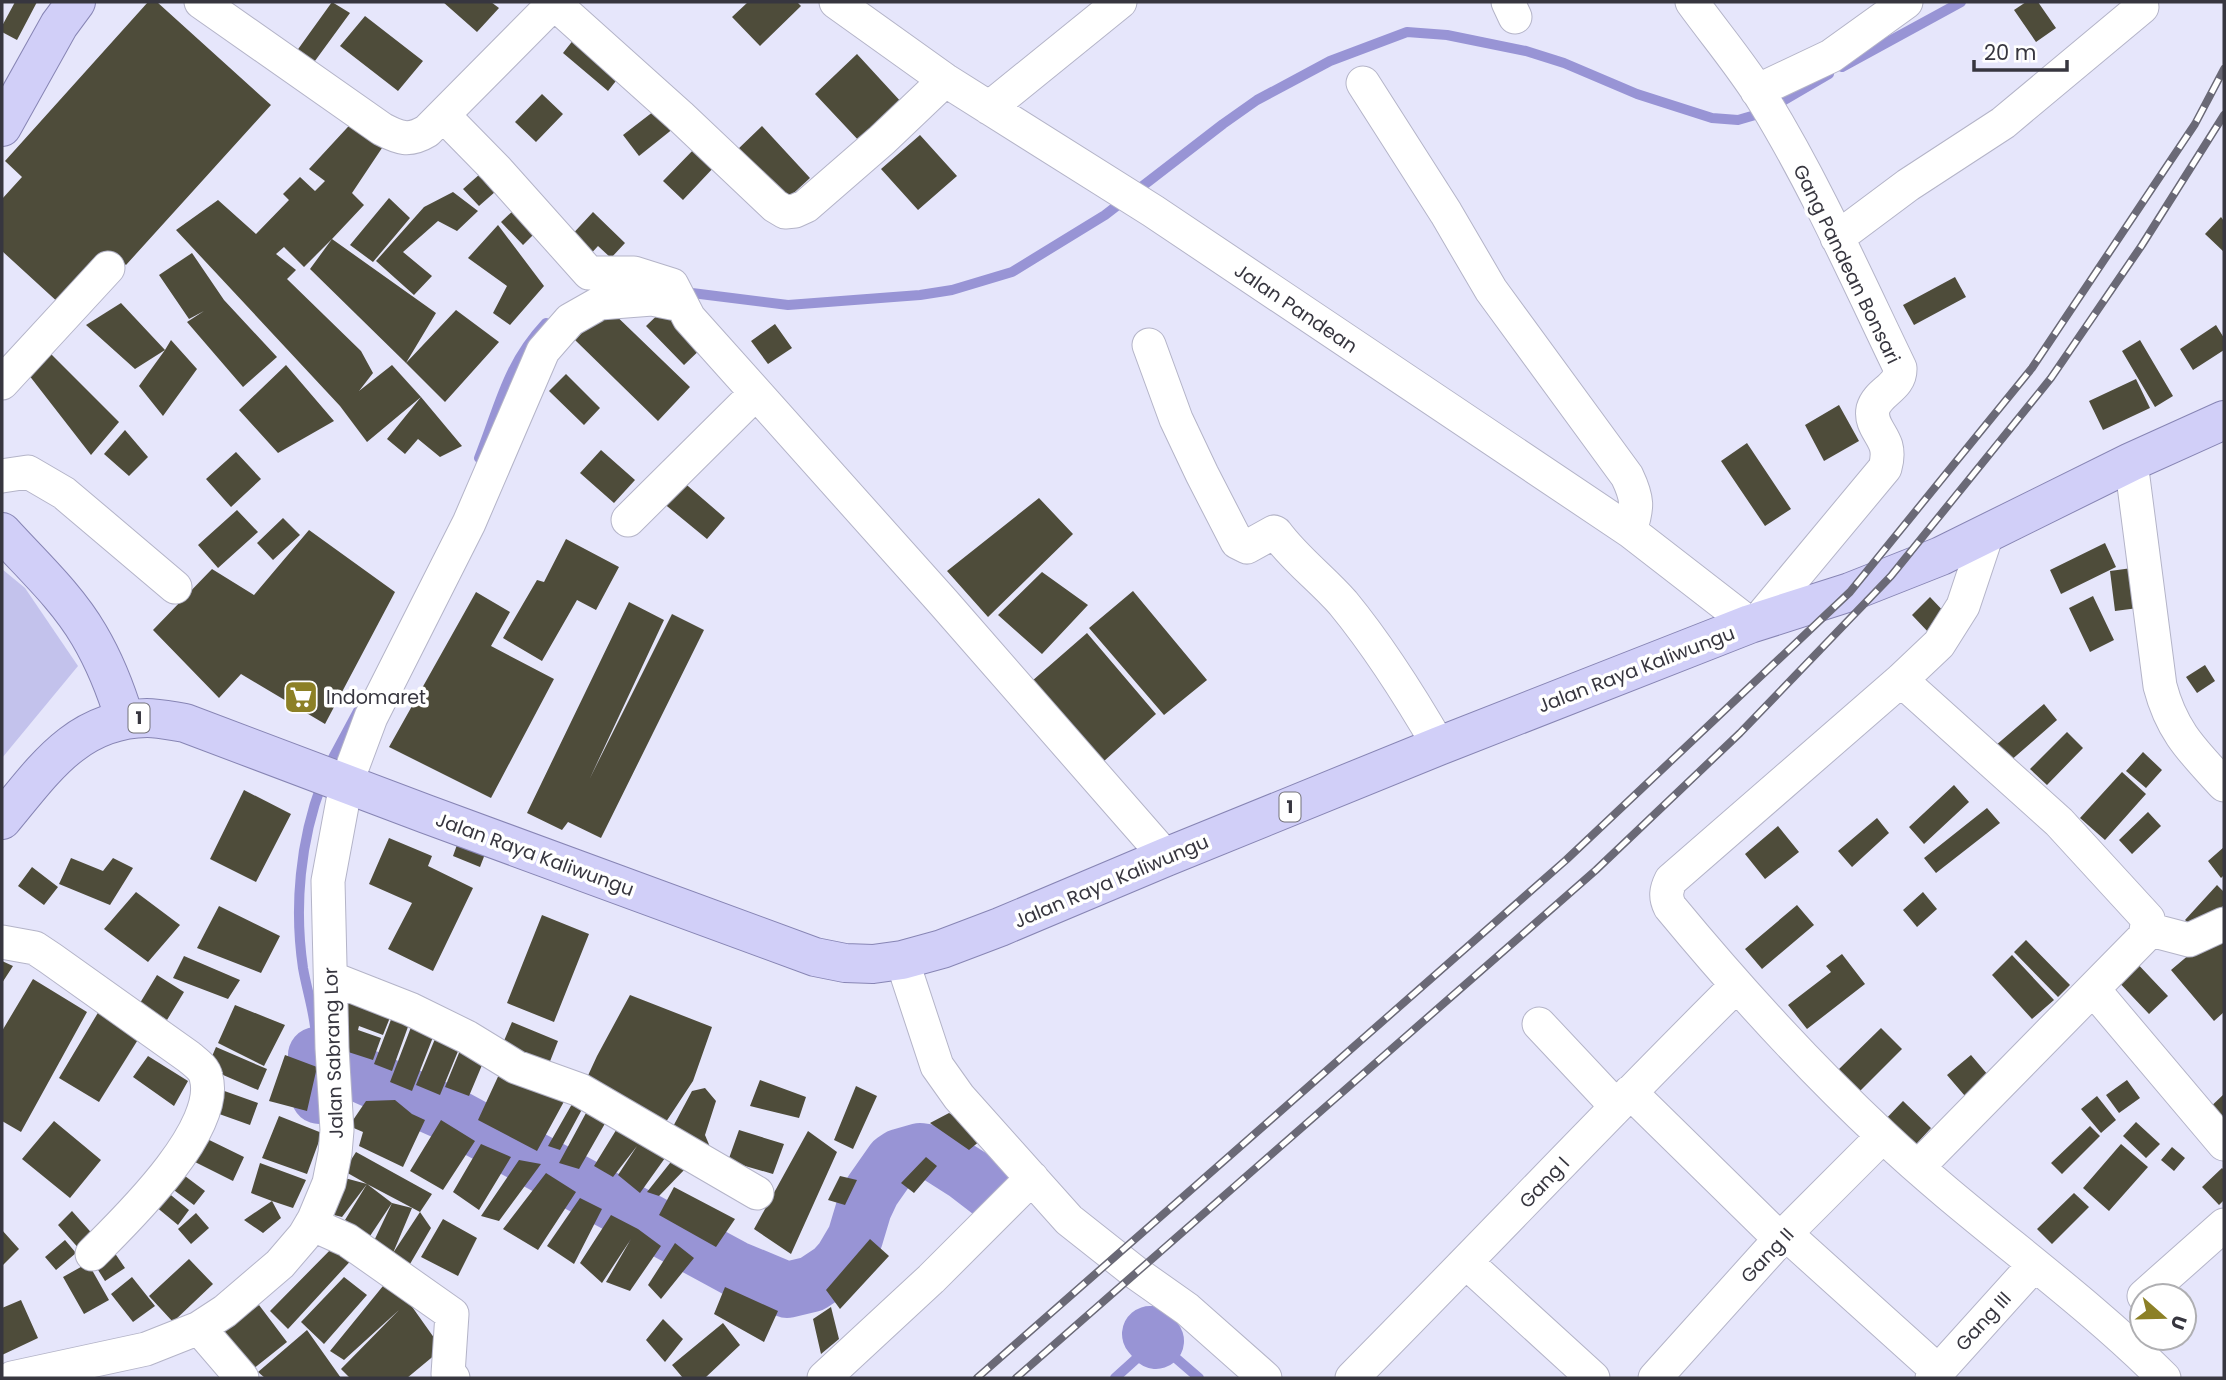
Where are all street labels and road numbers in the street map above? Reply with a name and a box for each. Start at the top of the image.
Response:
street label: Gang Pandean Bonsari [1786,160,1907,369]
street label: Jalan Pandean [1229,257,1363,360]
street label: Jalan Raya Kaliwungu [1534,619,1739,720]
road number: 1 [128,704,150,732]
road number: 1 [1280,792,1300,822]
street label: Jalan Raya Kaliwungu [432,806,638,903]
street label: Jalan Raya Kaliwungu [1010,828,1213,935]
street label: Jalan Sabrang Lor [317,967,350,1139]
street label: Gang I [1513,1150,1576,1214]
street label: Gang II [1735,1222,1800,1289]
street label: Gang III [1949,1286,2017,1357]

